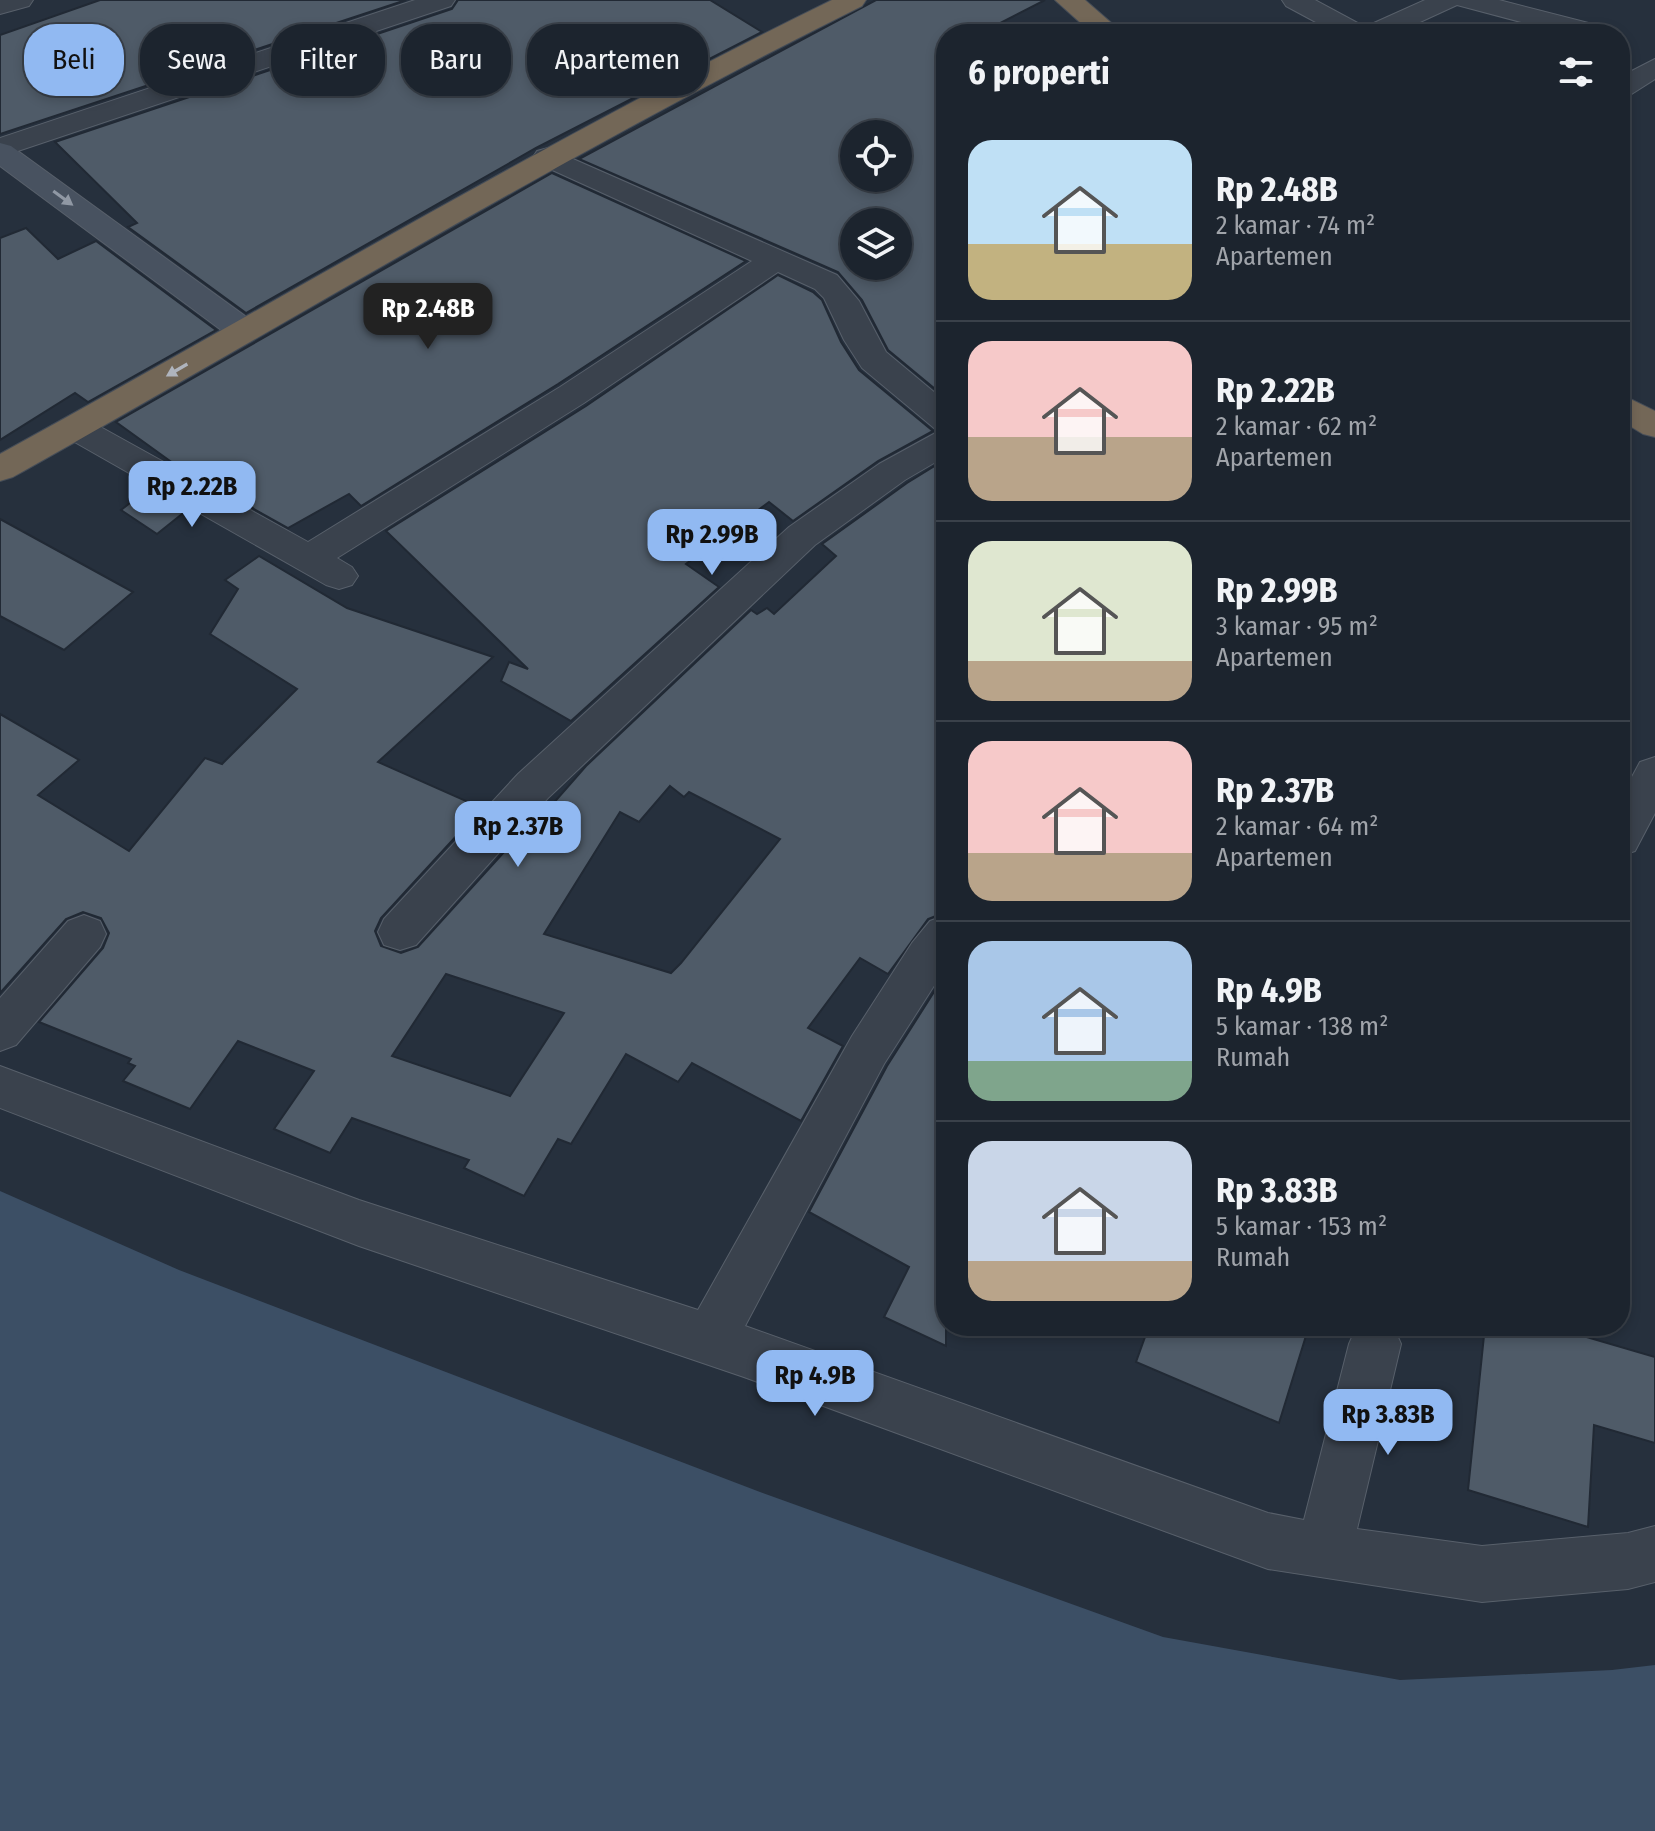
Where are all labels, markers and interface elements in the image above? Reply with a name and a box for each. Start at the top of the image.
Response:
chip: Beli [24,24,124,96]
chip: Sewa [140,24,255,96]
chip: Filter [271,24,385,96]
chip: Baru [401,24,511,96]
chip: Apartemen [527,24,708,96]
icon: filters [1554,50,1598,94]
text: 6 properti [968,52,1110,93]
map controls [840,120,912,280]
button: locate [840,120,912,192]
text: Rp 2.48B [1216,169,1338,210]
icon: home [1032,172,1128,268]
one-way arrow [52,190,73,206]
button: layers [840,208,912,280]
text: 2 kamar · 74 m² [1216,210,1375,241]
text: Apartemen [1216,241,1333,272]
pin: Rp 2.48B [345,283,511,351]
text: Rp 2.48B [381,293,475,324]
one-way arrow [166,363,188,377]
text: Rp 2.22B [1216,370,1335,411]
icon: home [1032,373,1128,469]
text: 2 kamar · 62 m² [1216,411,1377,442]
text: Apartemen [1216,442,1333,473]
pin: Rp 2.22B [109,461,275,529]
text: Rp 2.22B [147,471,237,502]
pin: Rp 2.99B [629,509,795,577]
text: Rp 2.99B [666,519,758,550]
text: Rp 2.99B [1216,570,1338,611]
icon: home [1032,573,1128,669]
text: 3 kamar · 95 m² [1216,611,1378,642]
text: Apartemen [1216,642,1333,673]
text: Rp 2.37B [1216,770,1334,811]
icon: home [1032,773,1128,869]
pin: Rp 2.37B [435,801,601,869]
text: Rp 2.37B [473,811,563,842]
text: 2 kamar · 64 m² [1216,811,1378,842]
text: Apartemen [1216,842,1333,873]
text: Rp 4.9B [1216,970,1322,1011]
icon: home [1032,973,1128,1069]
text: 5 kamar · 138 m² [1216,1011,1388,1042]
text: Rumah [1216,1042,1290,1073]
text: Rp 3.83B [1216,1170,1338,1211]
icon: home [1032,1173,1128,1269]
text: 5 kamar · 153 m² [1216,1211,1387,1242]
text: Rumah [1216,1242,1290,1273]
pin: Rp 4.9B [741,1350,889,1418]
text: Rp 4.9B [775,1360,855,1391]
pin: Rp 3.83B [1305,1389,1471,1457]
text: Rp 3.83B [1342,1399,1434,1430]

